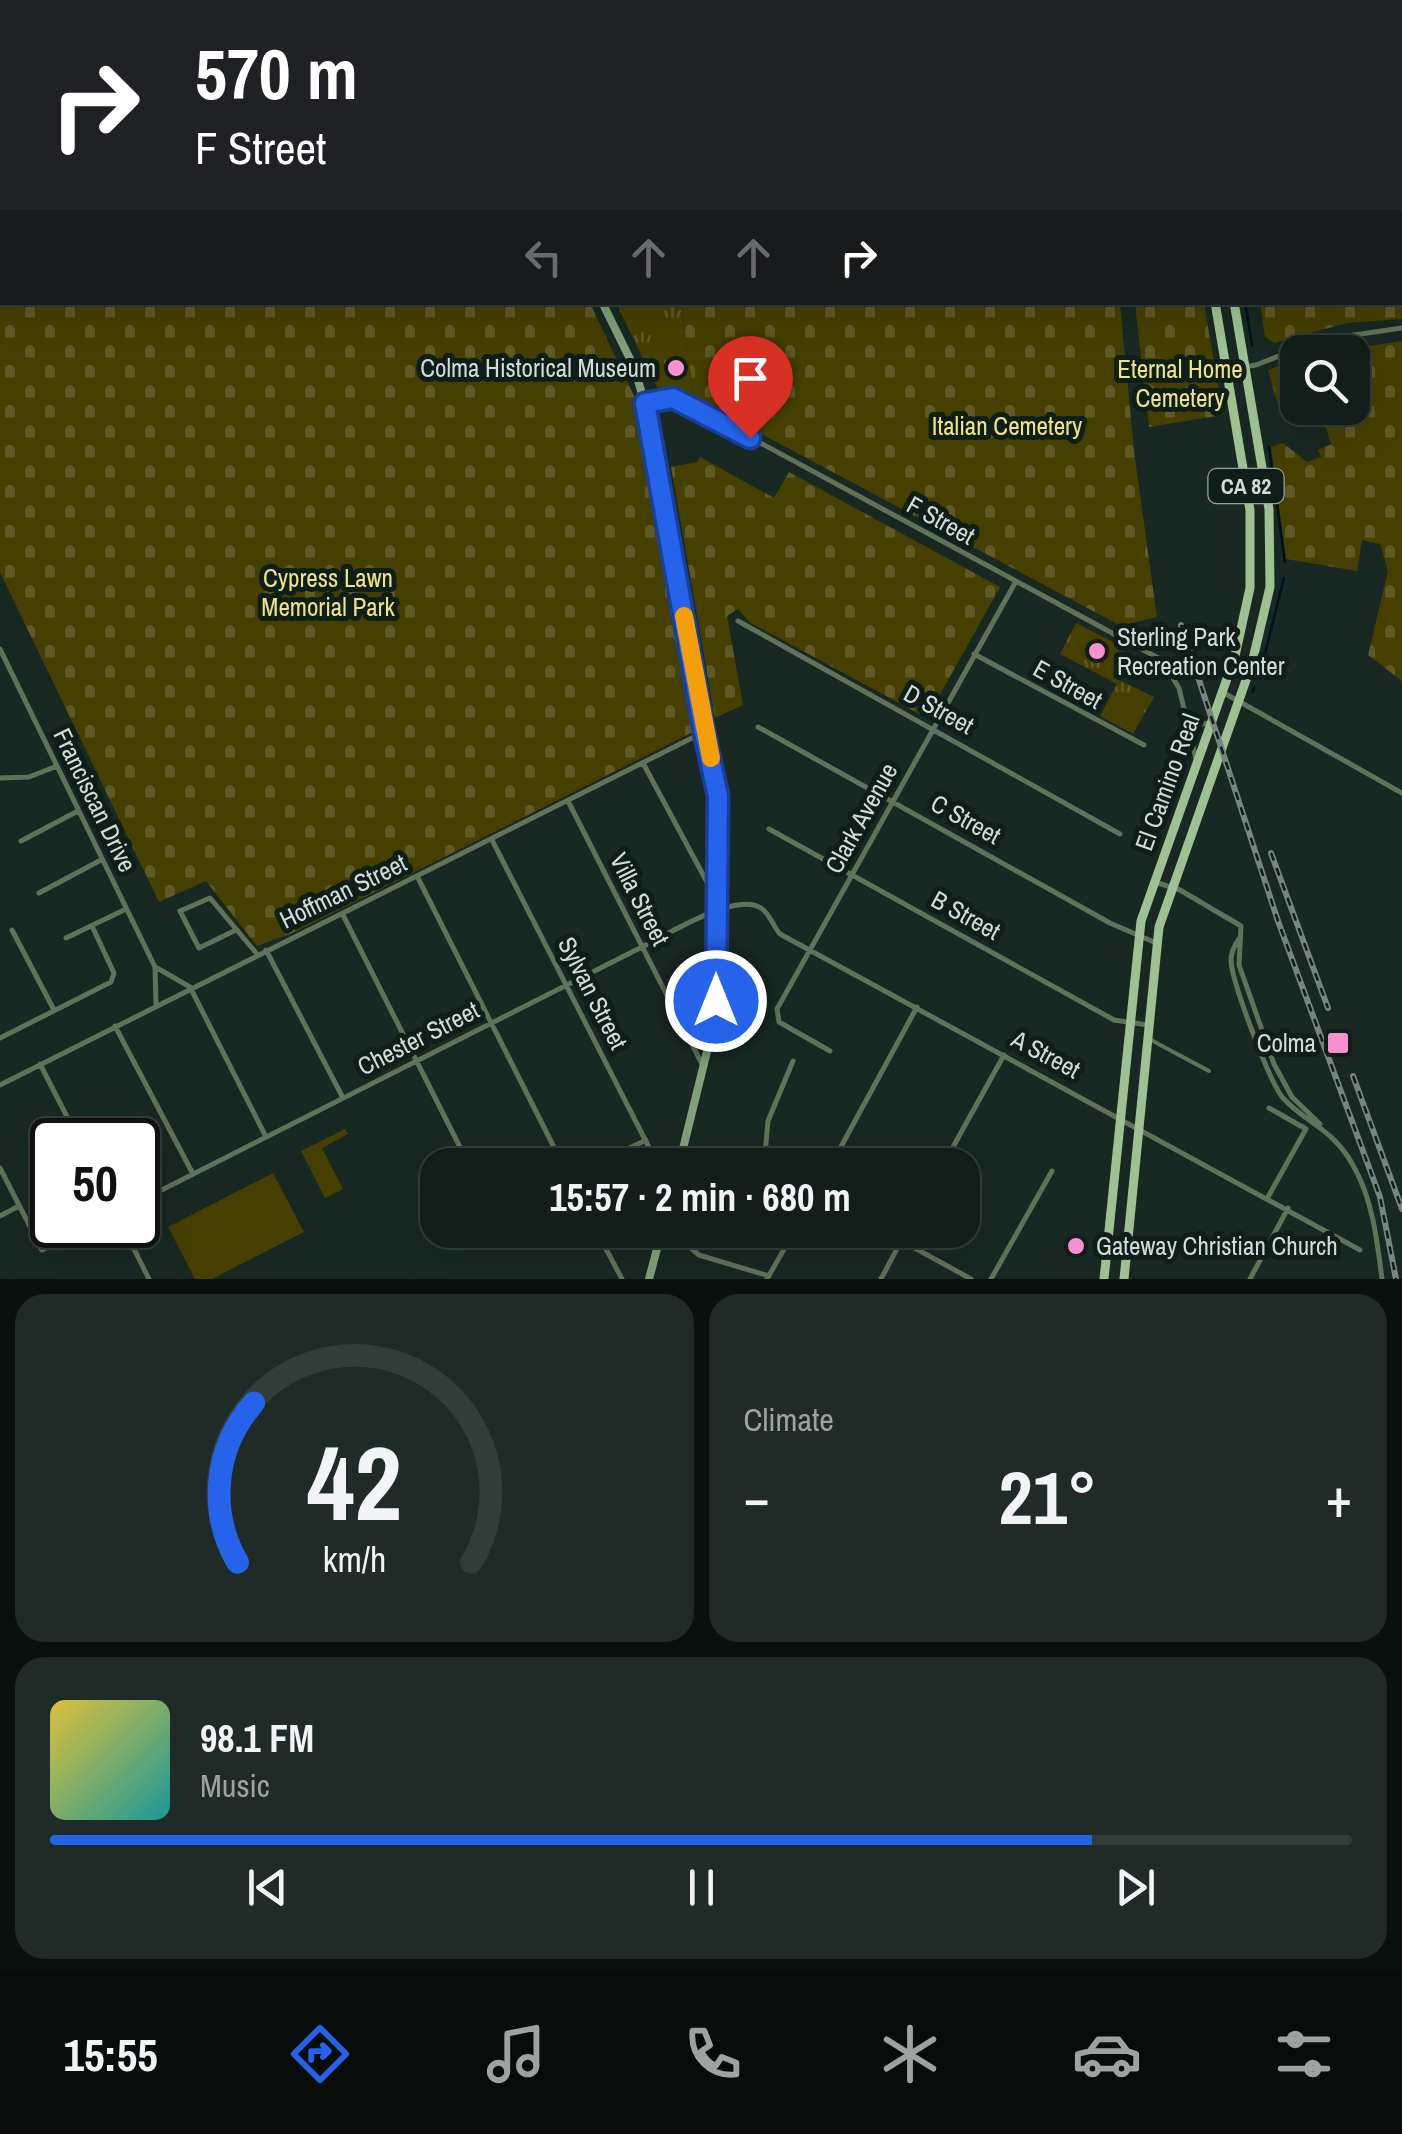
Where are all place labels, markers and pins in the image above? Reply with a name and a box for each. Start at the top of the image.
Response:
pin [708,336,793,439]
place label: Colma Historical Museum [420,351,656,385]
marker: Colma Historical Museum [665,357,687,379]
place label: Sterling Park Recreation Center [1117,620,1285,683]
marker: Sterling Park Recreation Center [1086,640,1108,662]
place label: Colma [1257,1026,1317,1060]
marker: Colma [1325,1030,1351,1056]
place label: Gateway Christian Church [1096,1229,1338,1263]
marker: Gateway Christian Church [1065,1235,1087,1257]

